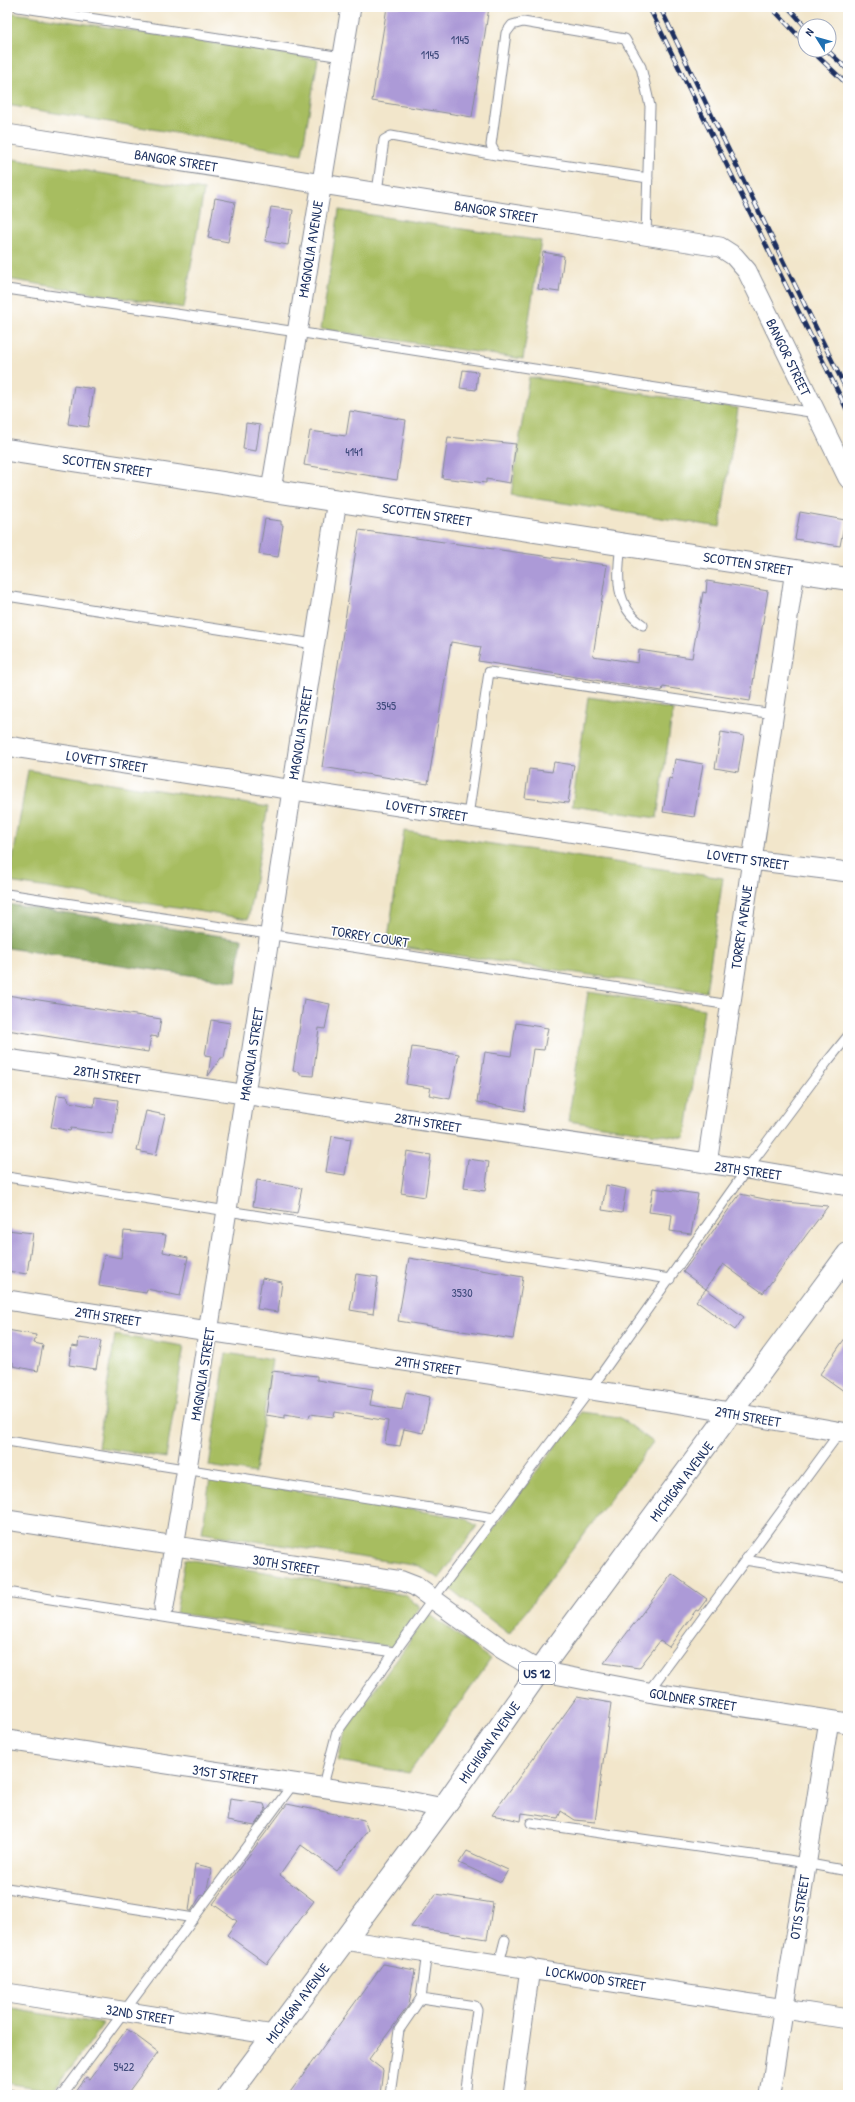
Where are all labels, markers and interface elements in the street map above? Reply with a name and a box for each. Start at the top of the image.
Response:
north arrow [797,18,837,58]
text: N [802,25,816,39]
house number: 1145 [451,31,469,48]
house number: 1145 [421,46,439,63]
street label: BANGOR STREET [133,144,219,176]
street label: BANGOR STREET [453,195,539,227]
street label: MAGNOLIA AVENUE [293,199,327,299]
street label: BANGOR STREET [762,315,816,399]
house number: 4141 [345,443,363,460]
street label: SCOTTEN STREET [61,449,153,482]
street label: SCOTTEN STREET [381,498,473,531]
street label: SCOTTEN STREET [702,547,794,580]
street label: MAGNOLIA STREET [283,685,317,781]
house number: 3545 [376,697,396,714]
street label: LOVETT STREET [65,745,149,777]
street label: LOVETT STREET [385,794,469,826]
street label: LOVETT STREET [706,844,790,874]
street label: TORREY AVENUE [726,884,756,970]
street label: TORREY COURT [330,920,411,952]
street label: MAGNOLIA STREET [234,1006,268,1102]
street label: 28TH STREET [72,1060,142,1088]
street label: 28TH STREET [393,1107,463,1137]
street label: 28TH STREET [713,1156,783,1184]
house number: 3530 [451,1284,473,1301]
street label: 29TH STREET [74,1301,143,1331]
street label: MAGNOLIA STREET [185,1326,219,1422]
street label: 29TH STREET [394,1350,463,1380]
street label: 29TH STREET [714,1401,783,1431]
street label: MICHIGAN AVENUE [645,1437,717,1525]
street label: 30TH STREET [251,1549,321,1579]
road number: US 12 [519,1662,555,1684]
street label: GOLDNER STREET [648,1683,738,1715]
street label: MICHIGAN AVENUE [454,1697,524,1787]
street label: 31ST STREET [191,1759,259,1789]
street label: OTIS STREET [784,1873,814,1941]
street label: MICHIGAN AVENUE [261,1959,333,2047]
street label: LOCKWOOD STREET [545,1961,647,1995]
street label: 32ND STREET [105,1999,176,2029]
house number: 5422 [114,2058,135,2075]

